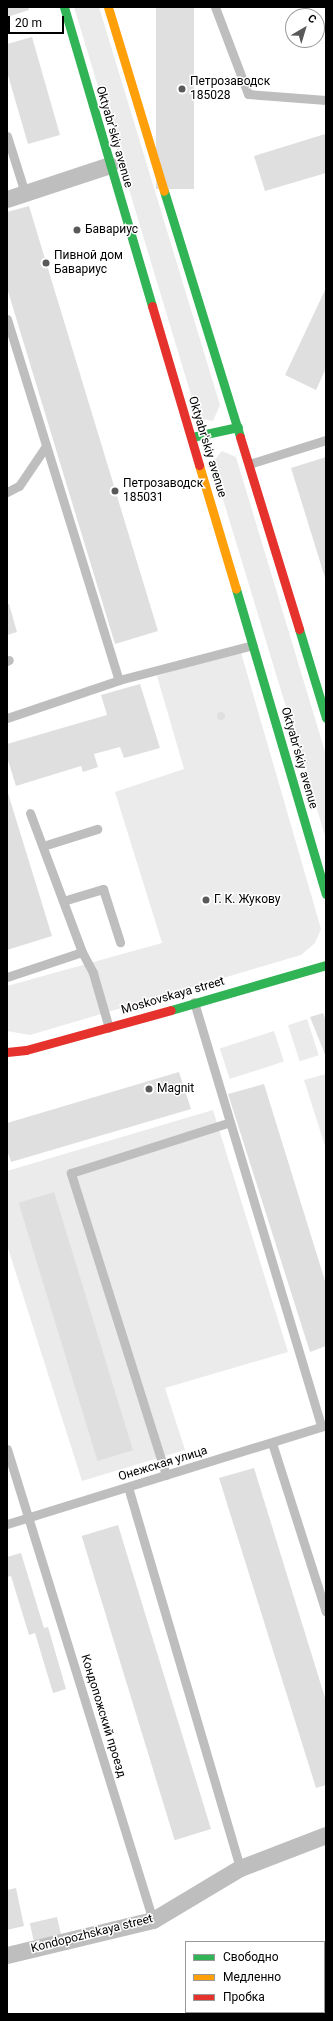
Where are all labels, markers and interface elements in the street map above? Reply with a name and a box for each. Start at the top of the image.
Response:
scale bar [10,8,66,34]
north arrow [285,8,325,48]
text: С [305,12,319,26]
text: 20 m [15,16,42,30]
place label: Петрозаводск 185028 [190,75,270,103]
marker: Петрозаводск 185028 [177,84,187,94]
street label: Oktyabr'skiy avenue [93,85,135,189]
place label: Бавариус [85,223,138,237]
marker: Бавариус [72,225,82,235]
place label: Пивной дом Бавариус [54,249,123,277]
marker: Пивной дом Бавариус [41,258,51,268]
street label: Oktyabr'skiy avenue [185,395,229,499]
place label: Петрозаводск 185031 [123,477,203,505]
marker: Петрозаводск 185031 [110,486,120,496]
street label: Oktyabr'skiy avenue [278,706,320,810]
place label: Г. К. Жукову [214,893,280,907]
marker: Г. К. Жукову [201,895,211,905]
street label: Moskovskaya street [120,974,226,1018]
place label: Magnit [157,1082,194,1096]
marker: Magnit [144,1084,154,1094]
street label: Онежская улица [117,1444,209,1484]
street label: Кондопожский проезд [77,1653,129,1779]
street label: Kondopozhskaya street [30,1912,154,1956]
legend [185,1941,325,2013]
text: Свободно [223,1950,279,1964]
text: Медленно [223,1970,281,1984]
text: Пробка [223,1990,265,2004]

